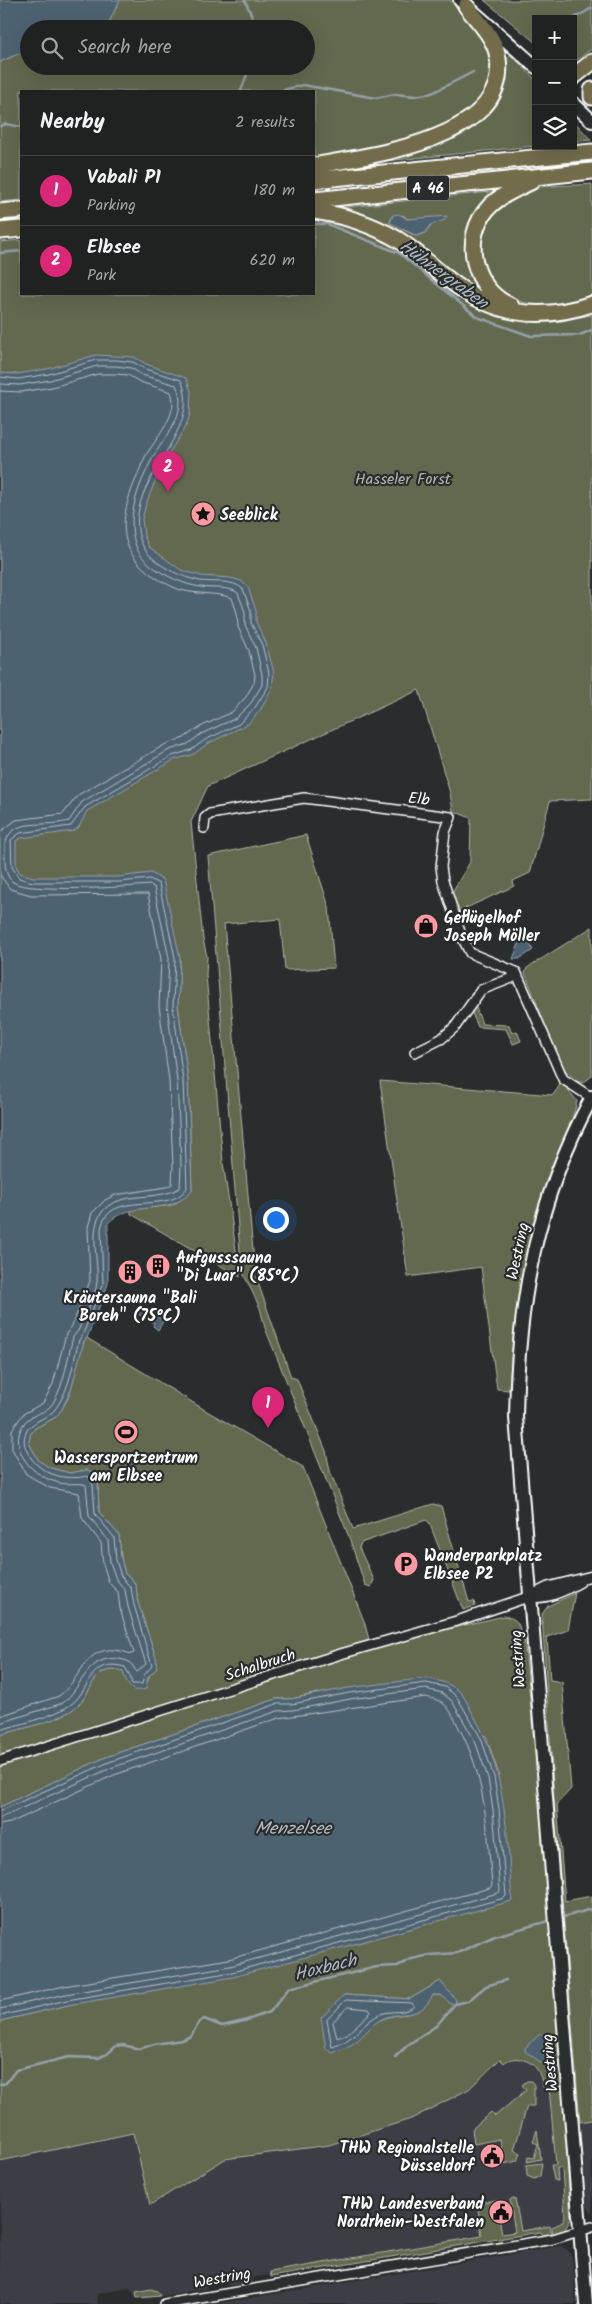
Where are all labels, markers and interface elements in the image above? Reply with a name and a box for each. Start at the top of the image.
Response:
map controls [532,15,577,150]
button: + [532,15,577,60]
search box [20,20,315,75]
text: Search here [78,33,172,63]
icon: search [38,34,66,62]
button: − [532,60,577,105]
button: layers [532,105,577,150]
text: Nearby [40,106,105,139]
text: 2 results [235,110,295,135]
text: Vabali P1 [87,163,161,193]
road number: A 46 [407,176,449,200]
text: 1 [54,178,58,203]
text: 180 m [253,178,295,203]
text: Parking [87,193,136,218]
text: Elbsee [87,233,141,263]
water label: Hühnergraben [392,233,495,318]
text: 2 [51,248,61,273]
text: 620 m [250,248,295,273]
text: Park [87,263,116,288]
pin: 2 [152,451,184,492]
park label: Hasseler Forst [355,467,452,492]
place icon: Seeblick [190,501,216,527]
place label: Seeblick [220,503,279,528]
street label: Elb [407,786,432,813]
place label: Geflügelhof Joseph Möller [444,906,541,949]
shop icon: Geflügelhof Joseph Möller [413,913,439,939]
your location [263,1207,289,1233]
street label: Westring [500,1220,537,1282]
place label: Aufgusssauna "Di Luar" (85°C) [176,1246,299,1289]
building icon: Aufgusssauna "Di Luar" (85°C) [145,1253,171,1279]
building icon: Kräutersauna "Bali Boreh" (75°C) [117,1259,143,1285]
place label: Kräutersauna "Bali Boreh" (75°C) [63,1286,197,1329]
pin: 1 [252,1387,284,1428]
sports icon: Wassersportzentrum am Elbsee [113,1419,139,1445]
place label: Wassersportzentrum am Elbsee [54,1446,198,1489]
place label: Wanderparkplatz Elbsee P2 [424,1544,542,1587]
parking icon: Wanderparkplatz Elbsee P2 [393,1551,419,1577]
street label: Westring [504,1629,533,1689]
street label: Schalbruch [222,1642,299,1689]
water label: Menzelsee [255,1815,333,1844]
water label: Hoxbach [291,1946,361,1990]
street label: Westring [536,2033,565,2093]
place label: THW Regionalstelle Düsseldorf [339,2136,476,2179]
public building icon: THW Regionalstelle Düsseldorf [479,2143,505,2169]
place label: THW Landesverband Nordrhein-Westfalen [337,2192,484,2235]
public building icon: THW Landesverband Nordrhein-Westfalen [488,2199,514,2225]
street label: Westring [192,2261,253,2296]

